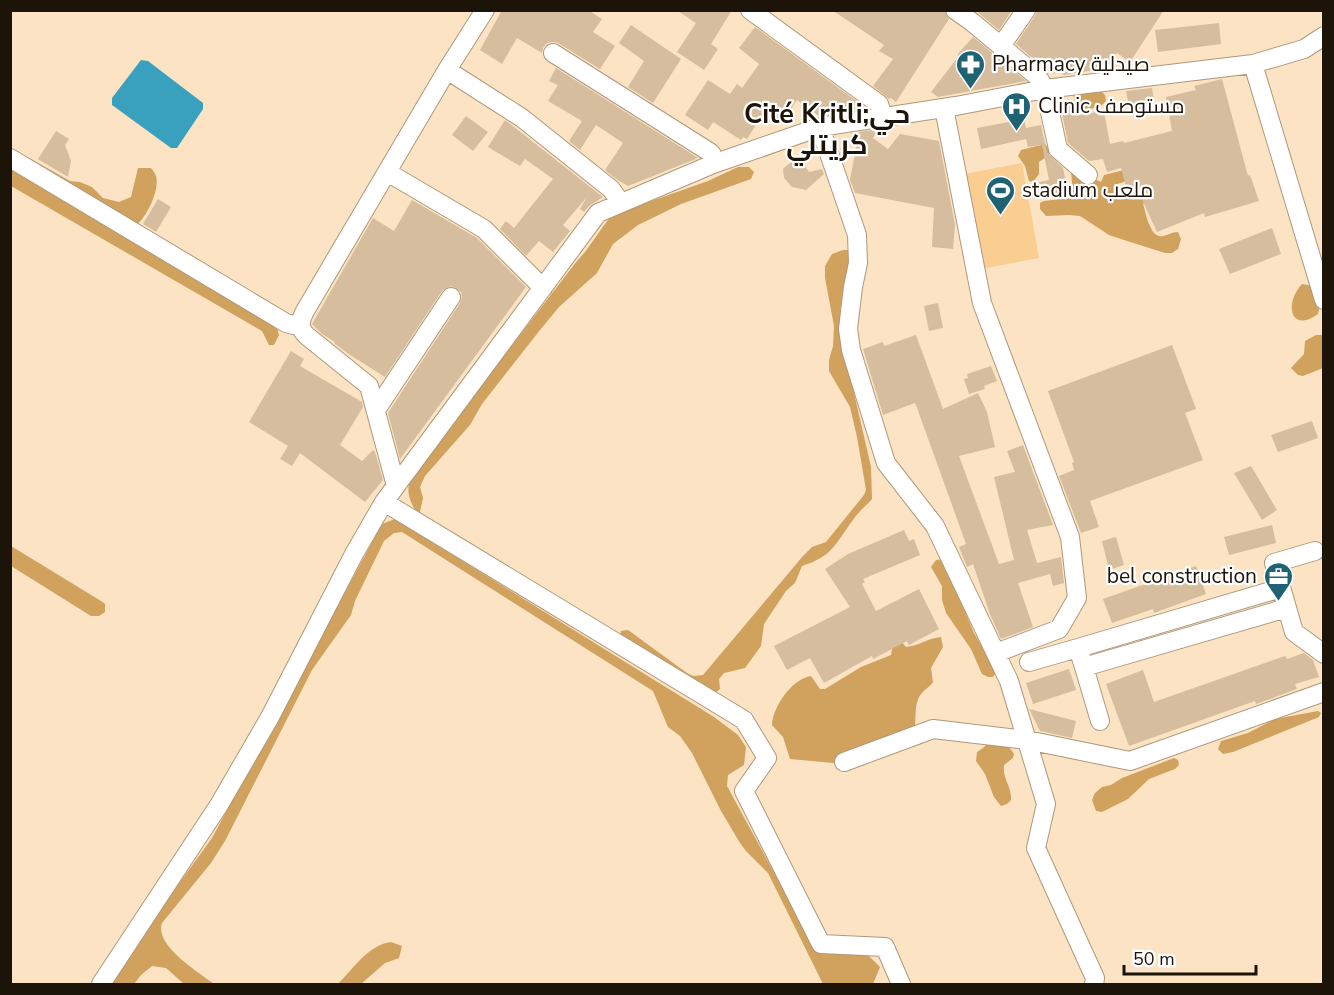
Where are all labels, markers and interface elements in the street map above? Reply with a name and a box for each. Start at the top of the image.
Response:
pharmacy icon: Pharmacy صيدلية [955,48,987,90]
place label: Pharmacy صيدلية [992,50,1150,78]
hospital icon: Clinic مستوصف [1001,90,1033,132]
place label: Clinic مستوصف [1038,92,1184,120]
district label: Cité Kritli;حي كريتلي [744,96,910,167]
sports icon: stadium ملعب [985,174,1017,216]
place label: stadium ملعب [1022,176,1153,204]
office icon: bel construction [1262,560,1294,602]
place label: bel construction [1107,562,1257,590]
scale bar [1124,938,1256,976]
text: 50 m [1133,947,1175,971]

